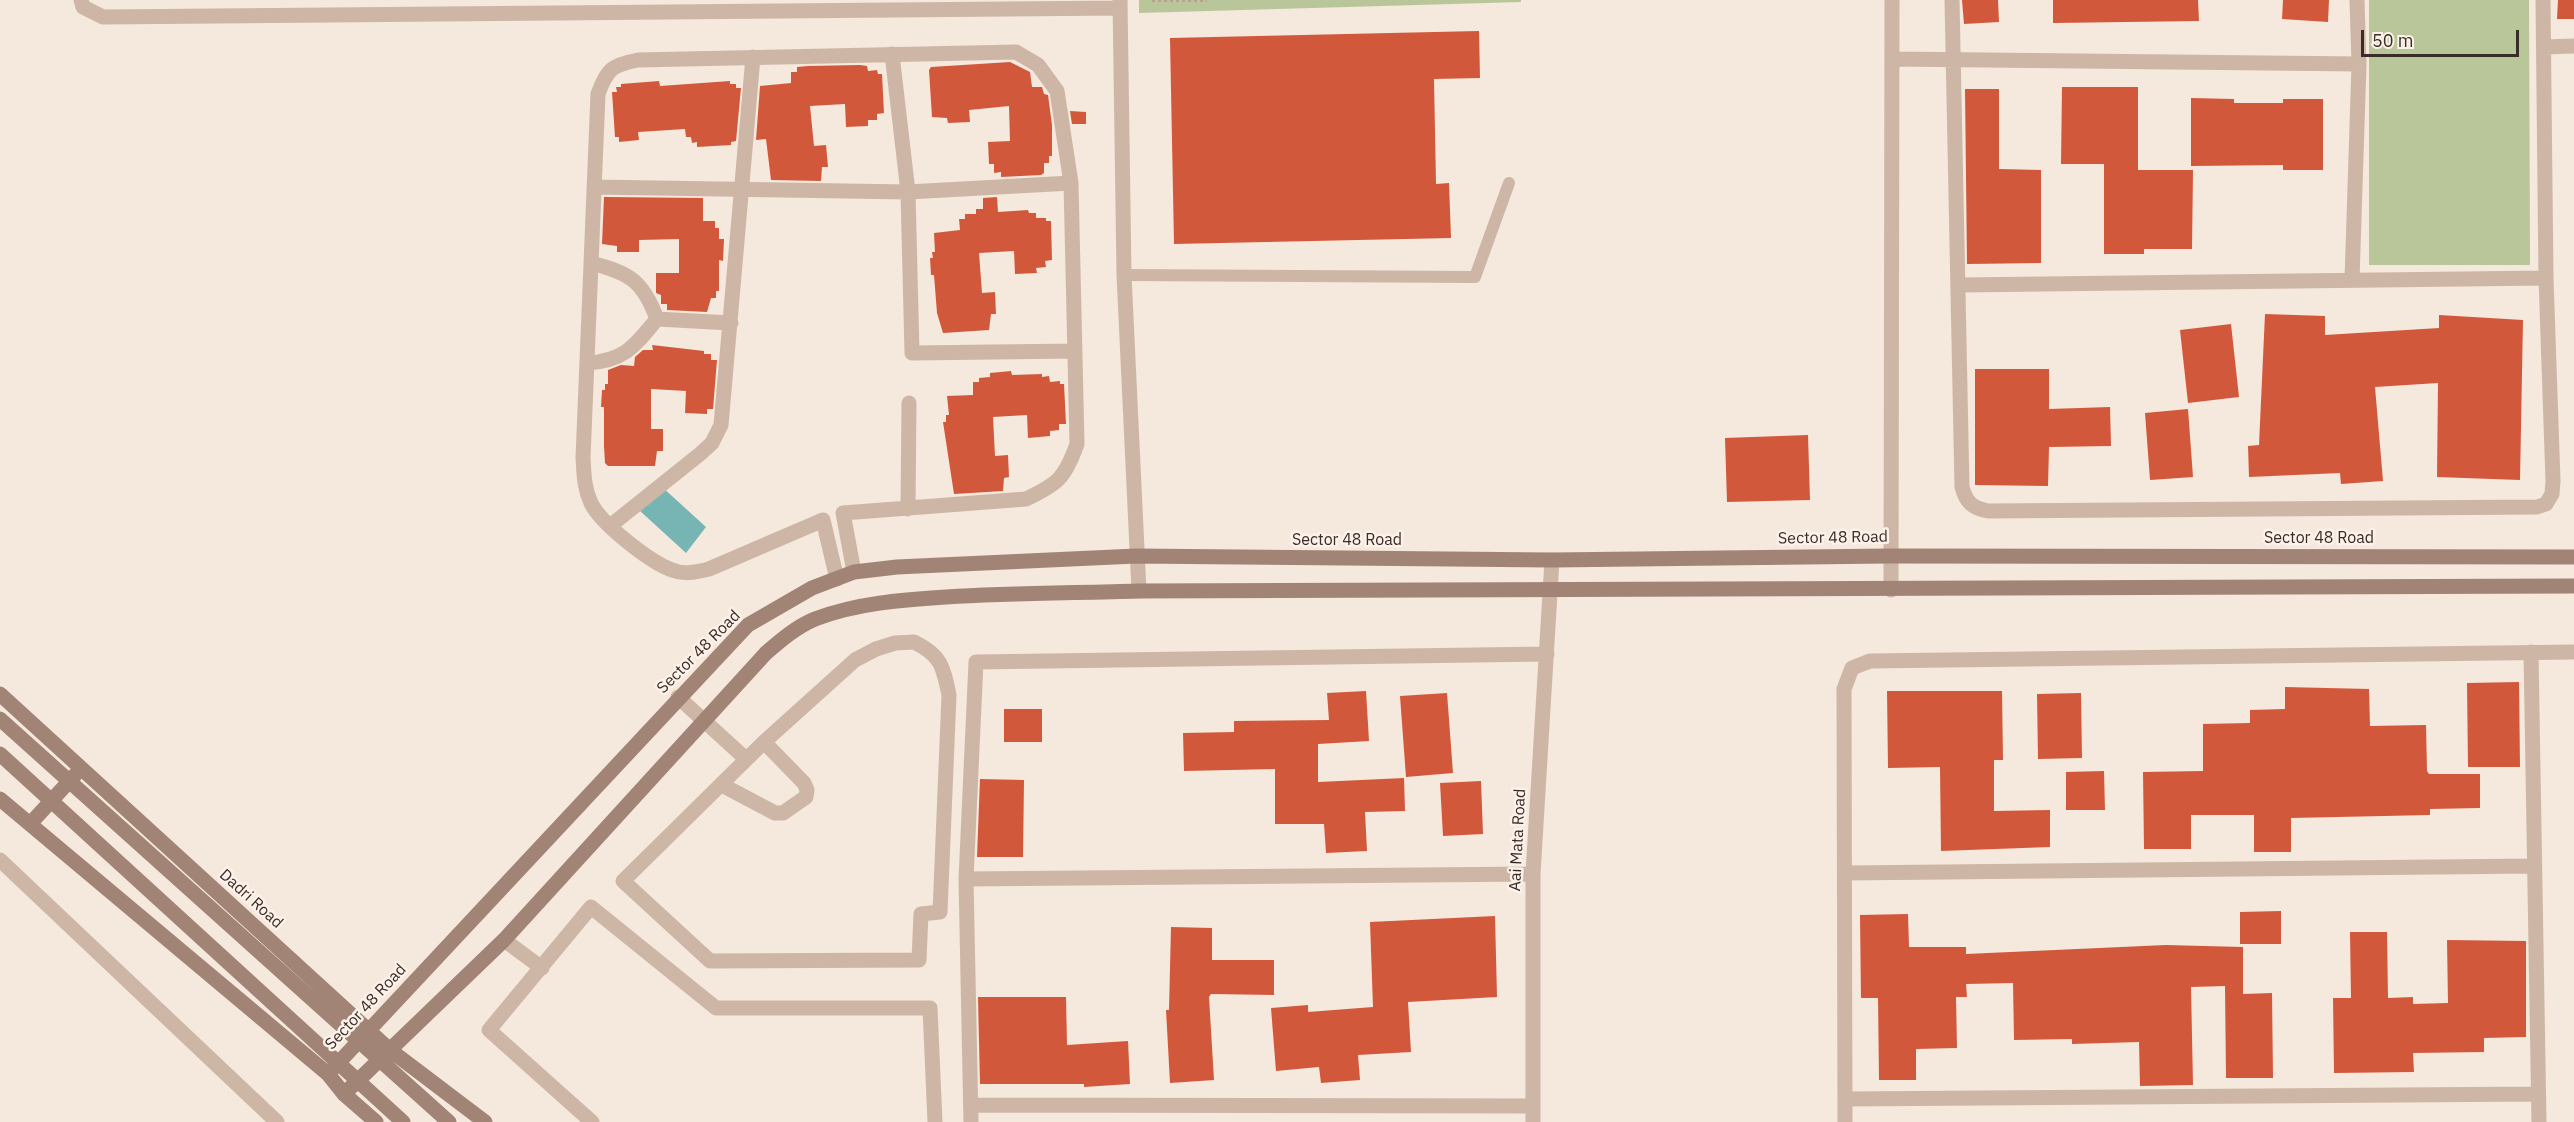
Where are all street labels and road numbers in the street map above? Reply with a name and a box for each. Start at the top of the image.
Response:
street label: Sector 48 Road [1778,527,1888,549]
street label: Sector 48 Road [2264,528,2374,548]
street label: Sector 48 Road [1292,530,1402,550]
street label: Sector 48 Road [653,606,745,698]
street label: Aai Mata Road [1506,788,1530,892]
street label: Dadri Road [215,865,287,933]
street label: Sector 48 Road [321,960,411,1054]

